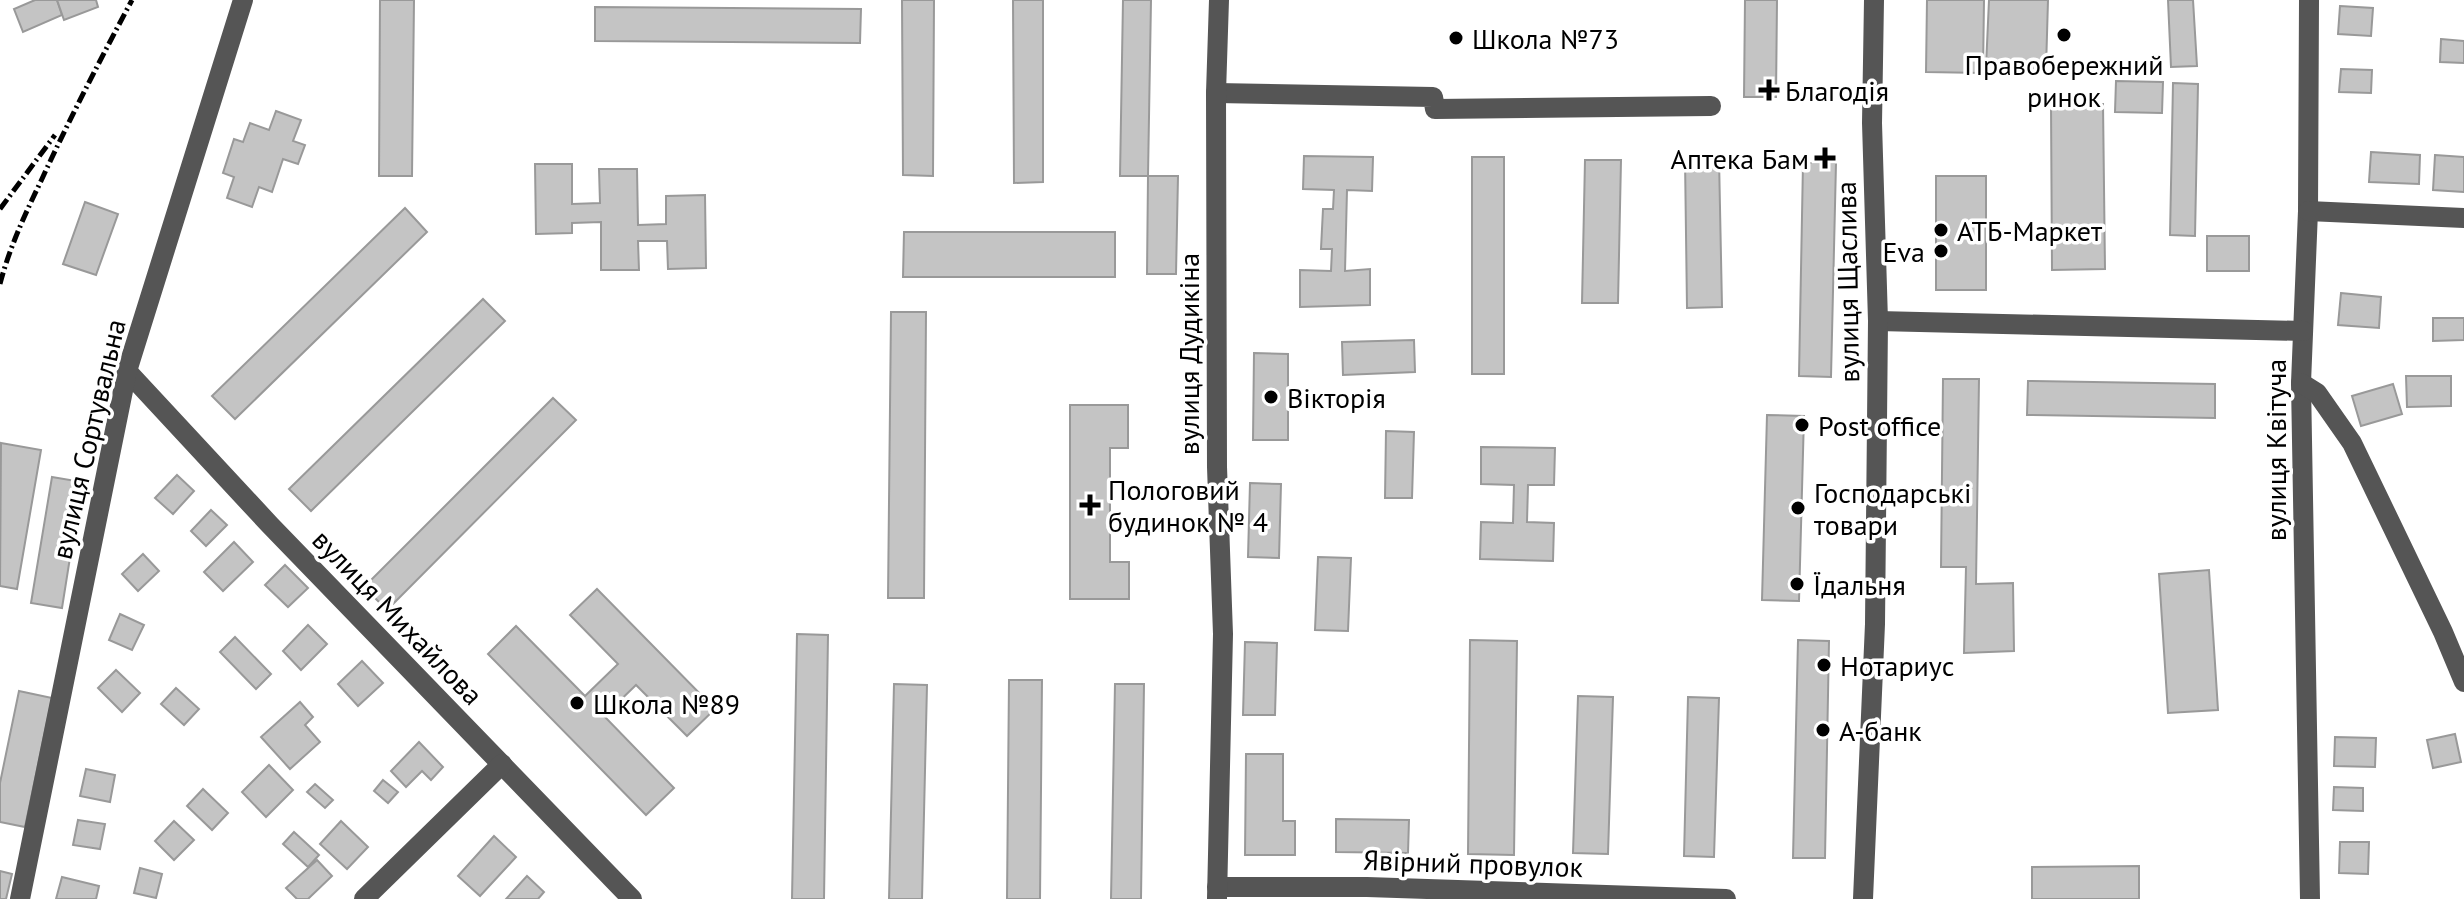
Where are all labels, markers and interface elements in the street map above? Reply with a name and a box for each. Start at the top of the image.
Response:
place label: Школа №73 [1472,20,1619,57]
marker: Правобережний ринок [2055,26,2073,44]
marker: Школа №73 [1447,29,1465,47]
place label: Правобережний ринок [1964,46,2164,115]
place label: Благодія [1785,72,1889,109]
marker: Благодія [1760,81,1778,99]
place label: Аптека Бам [1671,140,1809,177]
marker: Аптека Бам [1816,149,1834,167]
street label: вулиця Щаслива [1827,181,1867,383]
place label: АТБ-Маркет [1957,212,2103,249]
marker: АТБ-Маркет [1932,221,1950,239]
place label: Eva [1883,233,1925,270]
marker: Eva [1932,242,1950,260]
street label: вулиця Дудикіна [1170,253,1207,455]
street label: вулиця Сортувальна [42,315,134,563]
street label: вулиця Квітуча [2257,359,2294,541]
place label: Вікторія [1287,379,1386,416]
marker: Вікторія [1262,388,1280,406]
place label: Post office [1818,407,1941,444]
marker: Post office [1793,416,1811,434]
place label: Пологовий будинок № 4 [1108,471,1268,540]
place label: Господарські товари [1814,474,1971,543]
marker: Пологовий будинок № 4 [1079,494,1101,516]
marker: Господарські товари [1789,499,1807,517]
street label: вулиця Михайлова [305,521,491,713]
place label: Їдальня [1813,566,1906,603]
marker: Їдальня [1788,575,1806,593]
place label: Нотариус [1840,647,1954,684]
marker: Нотариус [1815,656,1833,674]
place label: Школа №89 [593,685,740,722]
marker: Школа №89 [568,694,586,712]
place label: А-банк [1839,712,1922,749]
marker: А-банк [1814,721,1832,739]
street label: Явірний провулок [1362,841,1584,885]

